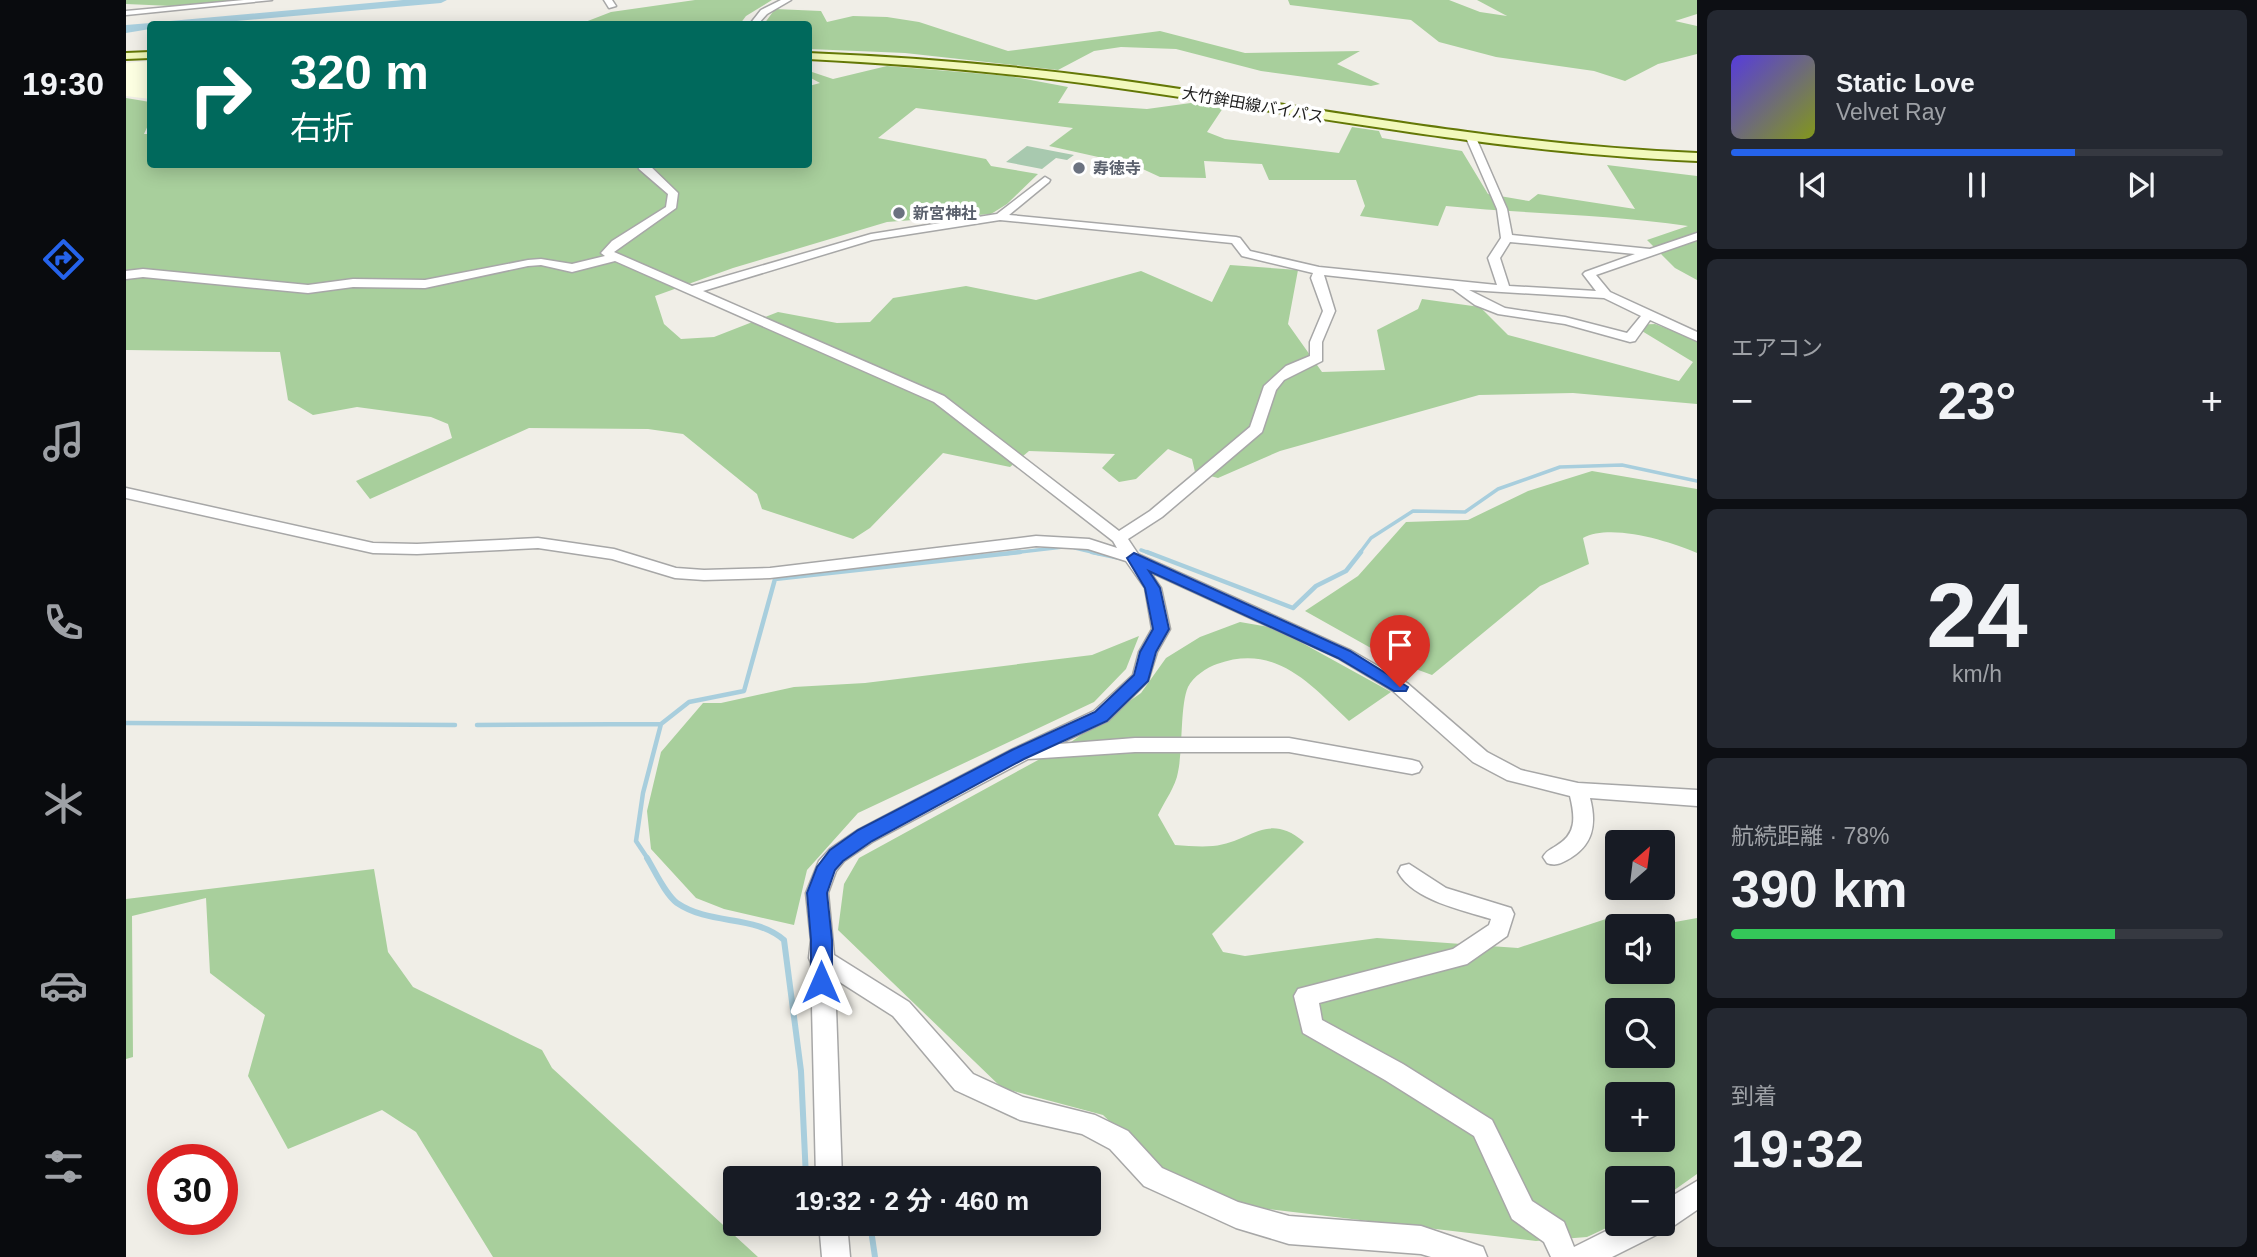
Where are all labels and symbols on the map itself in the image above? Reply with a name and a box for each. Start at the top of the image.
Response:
street label: 大竹鉾田線バイパス [1181,84,1325,126]
marker: 寿徳寺 [1071,160,1087,176]
place label: 寿徳寺 [1093,160,1141,177]
place label: 新宮神社 [913,204,977,222]
marker: 新宮神社 [891,205,907,221]
pin [1370,615,1430,687]
north arrow [1605,830,1675,900]
position arrow [784,945,858,1019]
speed limit sign: 30 [147,1144,238,1235]

